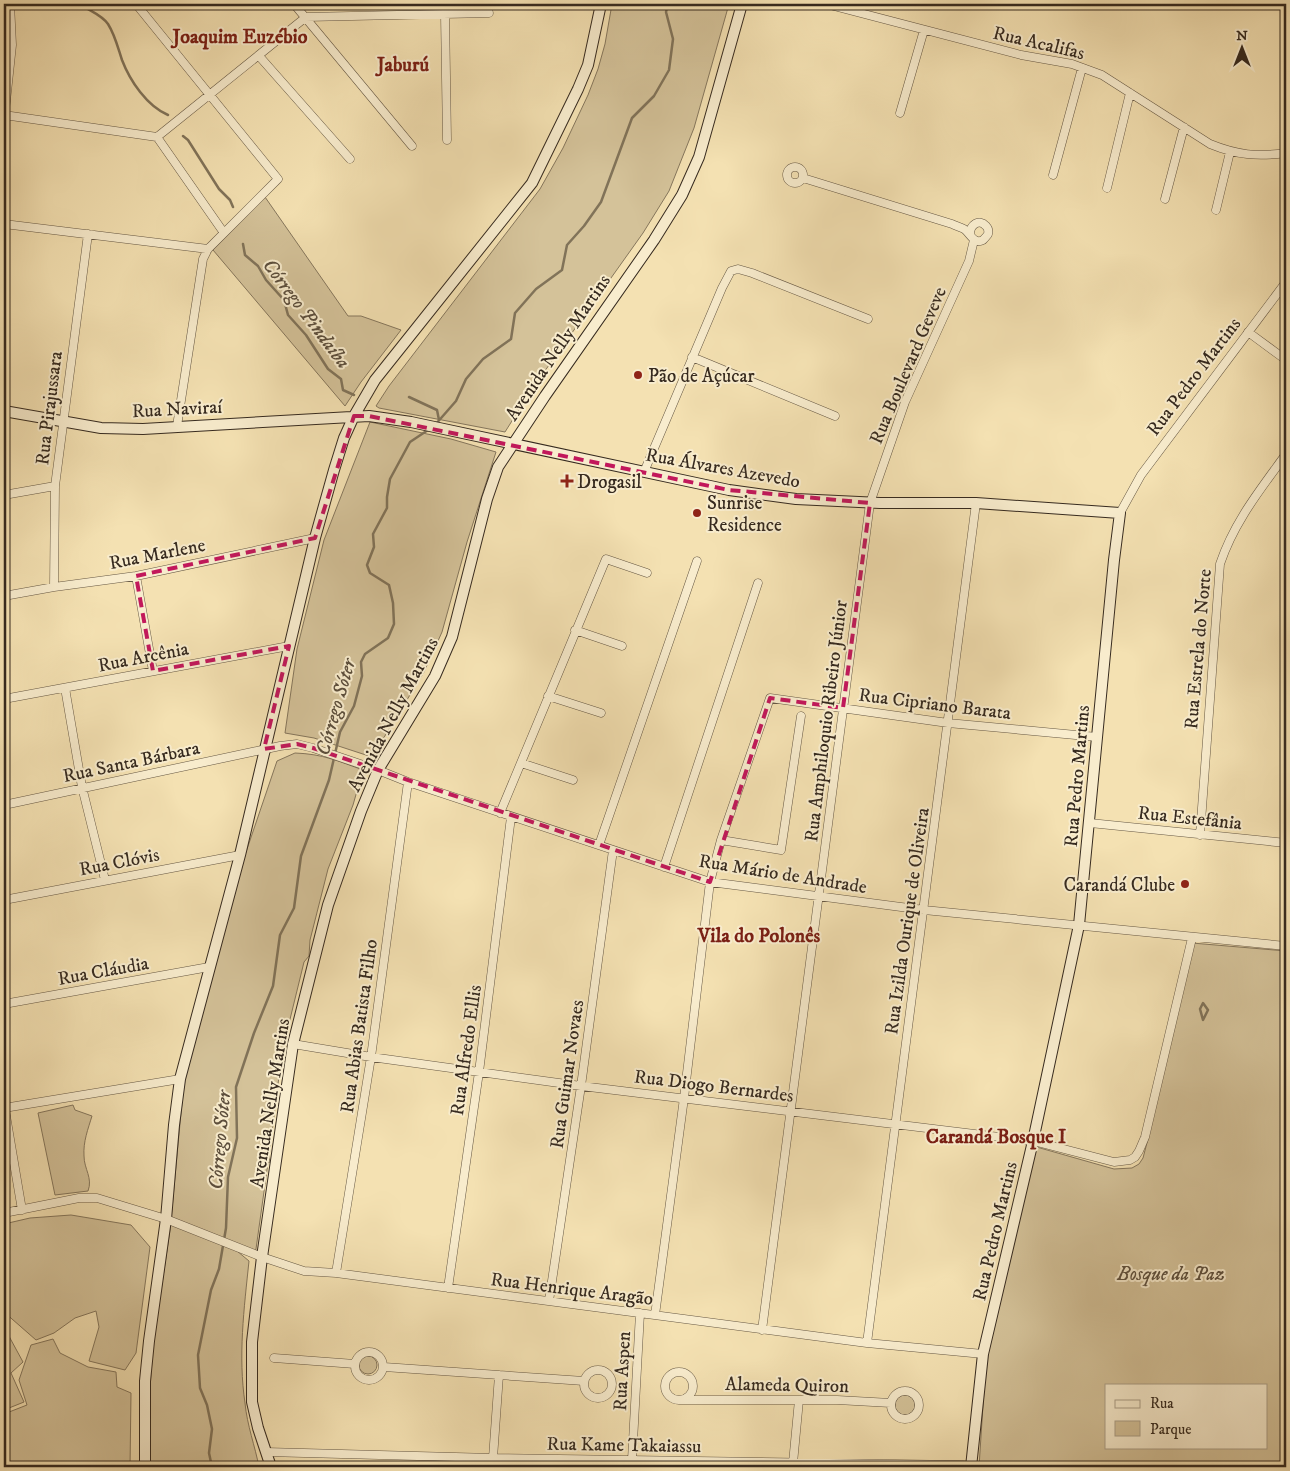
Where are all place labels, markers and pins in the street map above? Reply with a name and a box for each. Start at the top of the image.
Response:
place label: Pão de Açúcar [648,365,755,388]
marker: Pão de Açúcar [632,369,644,381]
place label: Drogasil [577,471,642,494]
marker: Drogasil [561,475,573,487]
place label: Sunrise Residence [707,492,782,537]
marker: Sunrise Residence [691,507,703,519]
place label: Carandá Clube [1063,874,1175,897]
marker: Carandá Clube [1179,878,1191,890]

